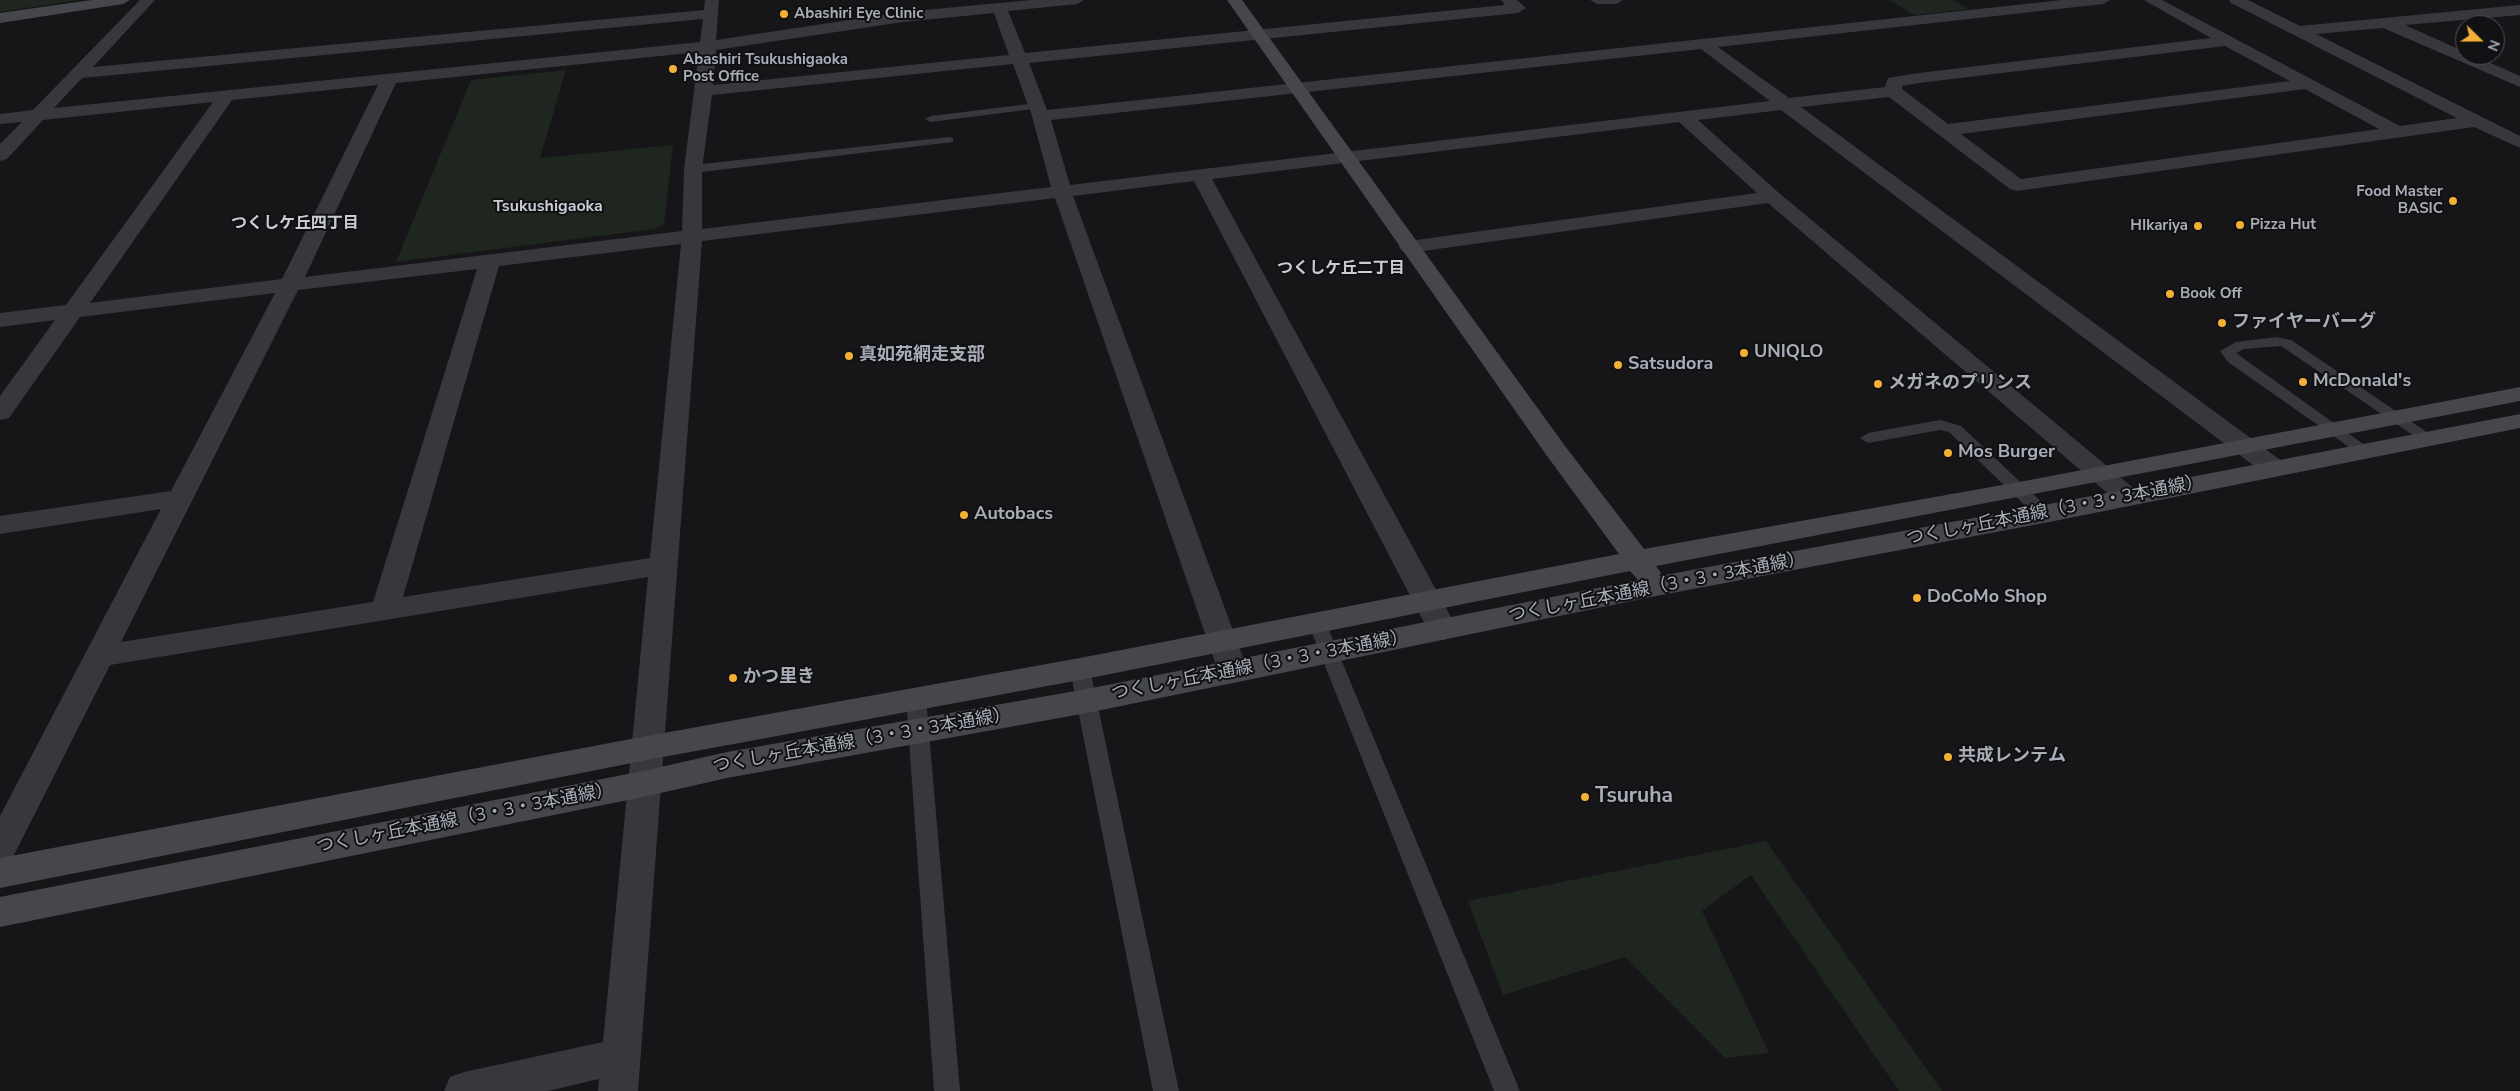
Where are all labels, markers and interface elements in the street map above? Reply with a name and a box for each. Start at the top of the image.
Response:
place label: Abashiri Eye Clinic [794,5,923,23]
marker: Abashiri Eye Clinic [778,8,790,20]
north arrow [2455,15,2505,65]
text: N [2483,37,2504,54]
place label: Abashiri Tsukushigaoka Post Office [683,51,848,86]
marker: Abashiri Tsukushigaoka Post Office [667,63,679,75]
place label: Food Master BASIC [2356,183,2443,218]
marker: Food Master BASIC [2447,195,2459,207]
district label: Tsukushigaoka [493,197,603,217]
district label: つくしケ丘四丁目 [231,214,359,234]
place label: Pizza Hut [2250,216,2316,234]
place label: HIkariya [2130,217,2188,235]
marker: Pizza Hut [2234,219,2246,231]
marker: HIkariya [2192,220,2204,232]
district label: つくしケ丘二丁目 [1277,259,1405,279]
place label: Book Off [2180,285,2242,303]
marker: Book Off [2164,288,2176,300]
place label: ファイヤーバーグ [2232,312,2376,334]
marker: ファイヤーバーグ [2216,317,2228,329]
place label: UNIQLO [1754,342,1823,364]
place label: 真如苑網走支部 [859,345,985,367]
marker: UNIQLO [1738,347,1750,359]
marker: 真如苑網走支部 [843,350,855,362]
place label: Satsudora [1628,354,1713,376]
marker: Satsudora [1612,359,1624,371]
place label: McDonald's [2313,371,2411,393]
place label: メガネのプリンス [1888,373,2032,395]
marker: McDonald's [2297,376,2309,388]
marker: メガネのプリンス [1872,378,1884,390]
place label: Mos Burger [1958,442,2055,464]
marker: Mos Burger [1942,447,1954,459]
street label: つくしヶ丘本通線（3・3・3本通線） [1905,472,2205,550]
place label: Autobacs [974,504,1053,526]
marker: Autobacs [958,509,970,521]
street label: つくしヶ丘本通線（3・3・3本通線） [1507,549,1807,627]
place label: DoCoMo Shop [1927,587,2047,609]
marker: DoCoMo Shop [1911,592,1923,604]
street label: つくしヶ丘本通線（3・3・3本通線） [1110,627,1410,705]
place label: かつ里き [743,667,815,689]
marker: かつ里き [727,672,739,684]
street label: つくしヶ丘本通線（3・3・3本通線） [711,704,1013,778]
place label: 共成レンテム [1958,746,2066,768]
marker: 共成レンテム [1942,751,1954,763]
street label: つくしヶ丘本通線（3・3・3本通線） [315,780,615,858]
place label: Tsuruha [1595,784,1673,810]
marker: Tsuruha [1579,791,1591,803]

